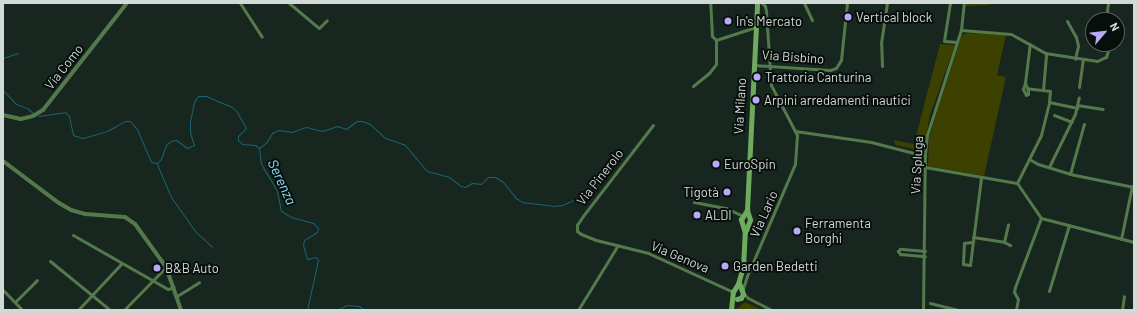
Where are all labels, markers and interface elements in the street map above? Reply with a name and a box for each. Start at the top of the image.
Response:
place label: Vertical block [856,9,932,25]
marker: Vertical block [843,12,853,22]
north arrow [1085,12,1125,52]
place label: In's Mercato [736,13,802,29]
marker: In's Mercato [723,16,733,26]
text: N [1108,20,1123,33]
street label: Via Como [42,41,86,93]
street label: Via Bisbino [761,47,825,67]
place label: Trattoria Canturina [765,69,871,85]
marker: Trattoria Canturina [752,72,762,82]
street label: Via Milano [731,77,749,135]
place label: Arpini arredamenti nautici [764,92,911,108]
marker: Arpini arredamenti nautici [751,95,761,105]
street label: Via Spluga [908,135,926,195]
street label: Via Pinerolo [573,146,627,208]
place label: EuroSpin [724,156,776,172]
water label: Serenza [264,157,300,207]
marker: EuroSpin [711,159,721,169]
place label: Tigotà [683,184,719,200]
marker: Tigotà [722,187,732,197]
street label: Via Lario [747,188,781,240]
place label: ALDI [705,207,732,223]
marker: ALDI [692,210,702,220]
place label: Ferramenta Borghi [805,216,871,247]
marker: Ferramenta Borghi [792,226,802,236]
street label: Via Genova [649,238,711,276]
place label: Garden Bedetti [733,258,818,274]
place label: B&B Auto [165,260,219,276]
marker: Garden Bedetti [720,261,730,271]
marker: B&B Auto [152,263,162,273]

